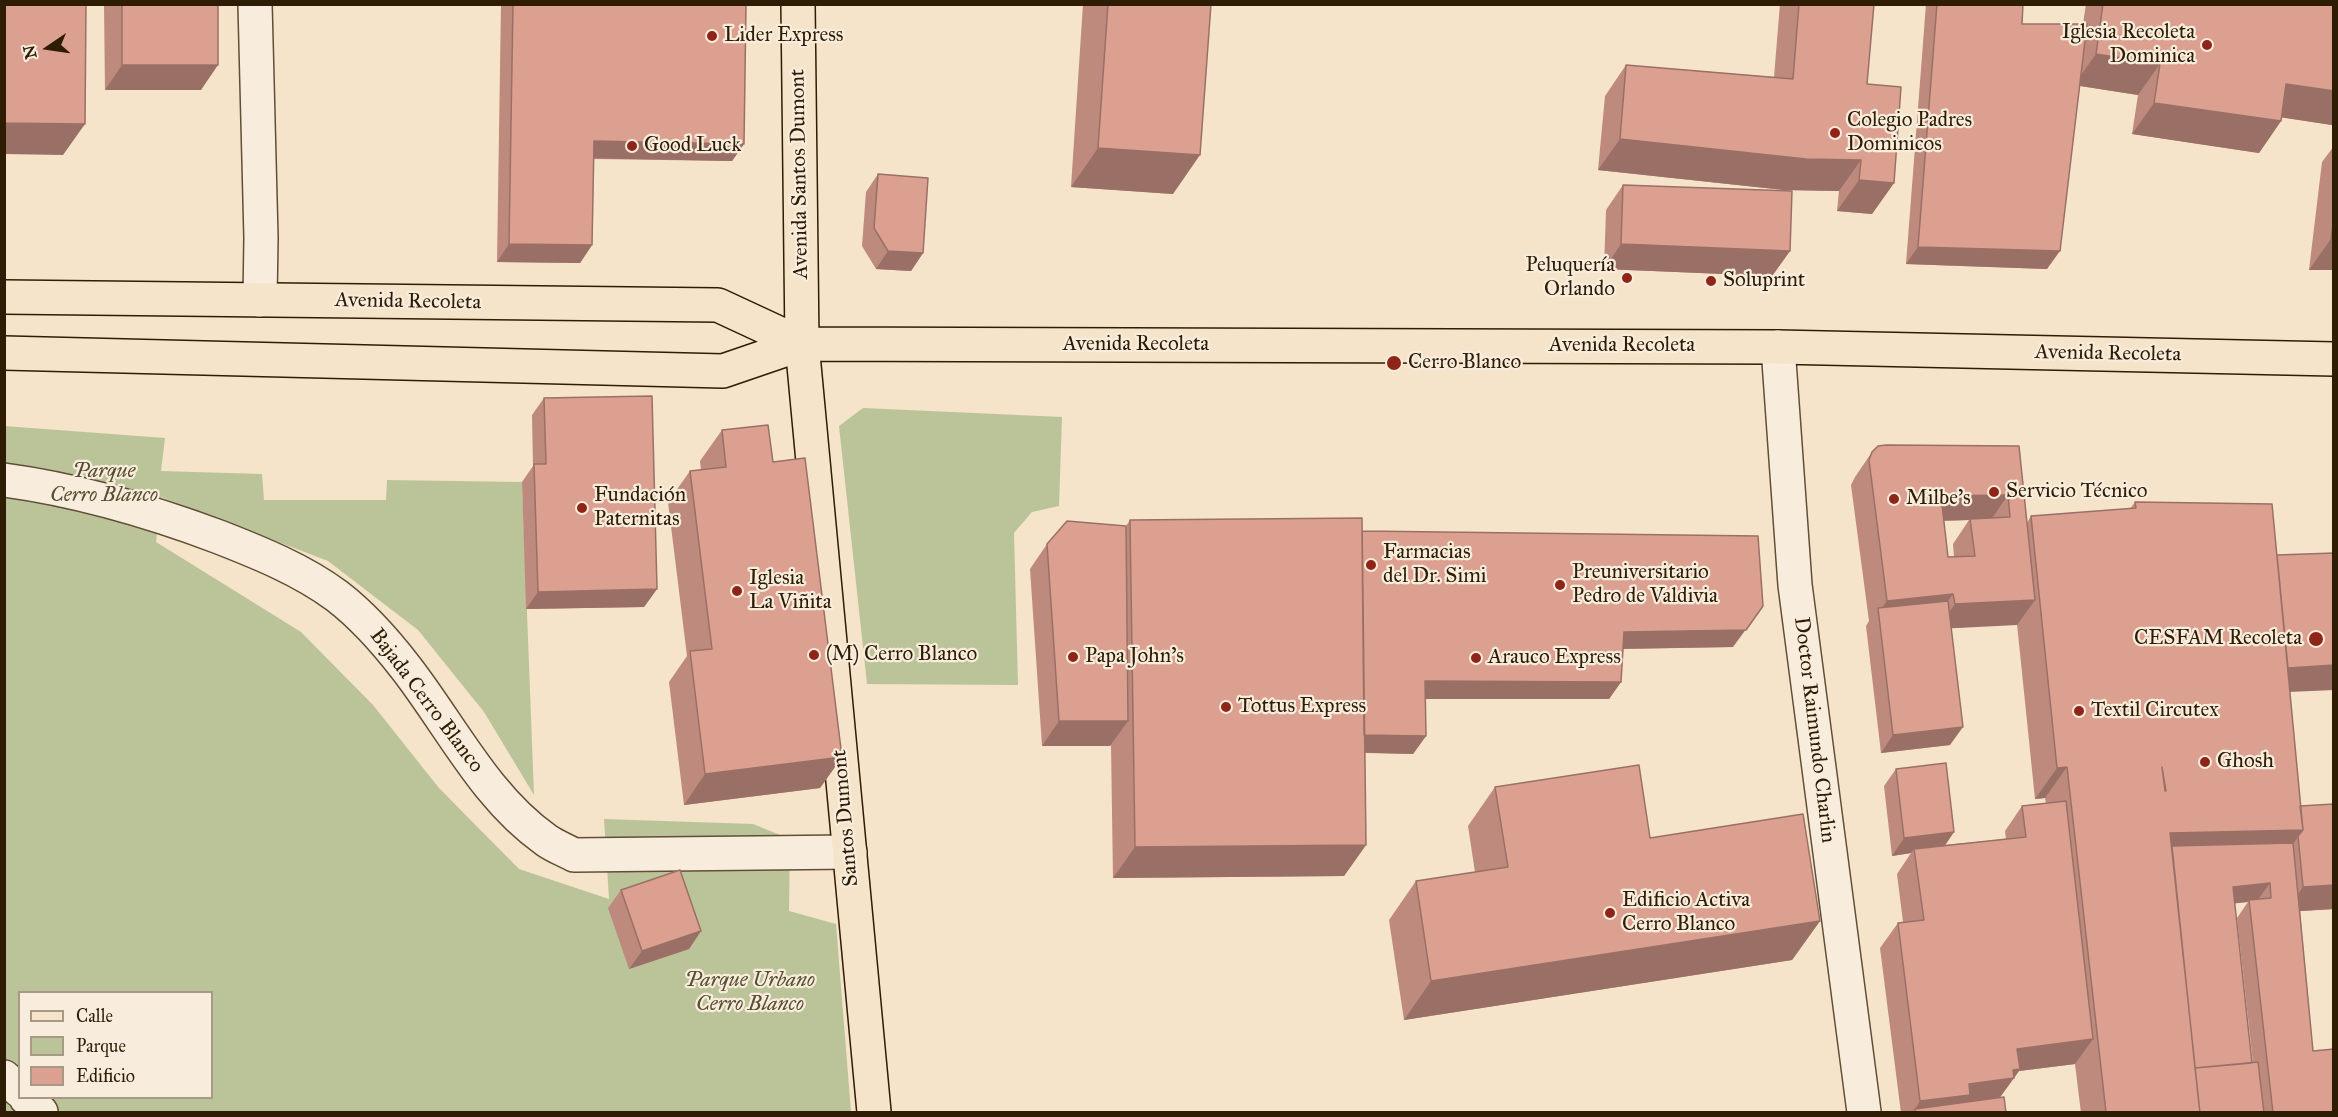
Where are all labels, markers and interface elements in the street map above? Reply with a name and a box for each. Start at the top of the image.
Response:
north arrow [18,18,78,78]
place label: Iglesia Recoleta Dominica [2062,20,2195,70]
place label: Lider Express [724,23,843,49]
marker: Lider Express [705,29,719,43]
marker: Iglesia Recoleta Dominica [2200,38,2214,52]
text: N [19,43,41,61]
street label: Avenida Santos Dumont [786,69,814,279]
place label: Colegio Padres Dominicos [1847,108,1972,158]
marker: Colegio Padres Dominicos [1828,126,1842,140]
place label: Good Luck [644,133,741,159]
marker: Good Luck [625,139,639,153]
place label: Peluquería Orlando [1525,253,1615,303]
place label: Soluprint [1723,268,1805,294]
marker: Peluquería Orlando [1620,271,1634,285]
marker: Soluprint [1704,274,1718,288]
street label: Avenida Recoleta [335,288,481,316]
street label: Avenida Recoleta [1063,332,1209,358]
street label: Avenida Recoleta [1549,333,1695,359]
street label: Avenida Recoleta [2035,340,2181,368]
place label: Cerro Blanco [1408,350,1521,376]
marker: Cerro Blanco [1385,354,1403,372]
park label: Parque Cerro Blanco [50,459,158,509]
place label: Servicio Técnico [2006,479,2148,505]
place label: Fundación Paternitas [594,483,686,533]
marker: Servicio Técnico [1987,485,2001,499]
place label: Milbe's [1906,486,1971,512]
marker: Milbe's [1887,492,1901,506]
marker: Fundación Paternitas [575,501,589,515]
place label: Farmacias del Dr. Simi [1383,540,1487,590]
marker: Farmacias del Dr. Simi [1364,558,1378,572]
place label: Preuniversitario Pedro de Valdivia [1572,560,1718,610]
place label: Iglesia La Viñita [749,566,832,616]
marker: Preuniversitario Pedro de Valdivia [1553,578,1567,592]
marker: Iglesia La Viñita [730,584,744,598]
street label: Doctor Raimundo Charlin [1788,616,1840,844]
street label: Bajada Cerro Blanco [364,624,488,778]
place label: CESFAM Recoleta [2134,626,2302,652]
marker: CESFAM Recoleta [2307,630,2325,648]
place label: (M) Cerro Blanco [826,642,977,668]
place label: Papa John's [1085,644,1184,670]
place label: Arauco Express [1488,645,1621,671]
marker: (M) Cerro Blanco [807,648,821,662]
marker: Papa John's [1066,650,1080,664]
marker: Arauco Express [1469,651,1483,665]
place label: Tottus Express [1238,694,1366,720]
place label: Textil Circutex [2091,698,2218,724]
marker: Tottus Express [1219,700,1233,714]
marker: Textil Circutex [2072,704,2086,718]
street label: Santos Dumont [827,748,865,888]
place label: Ghosh [2217,749,2274,775]
marker: Ghosh [2198,755,2212,769]
place label: Edificio Activa Cerro Blanco [1622,888,1750,938]
marker: Edificio Activa Cerro Blanco [1603,906,1617,920]
park label: Parque Urbano Cerro Blanco [685,968,815,1018]
legend [18,991,213,1099]
text: Calle [76,1005,113,1027]
text: Parque [76,1035,126,1057]
text: Edificio [76,1065,135,1087]

